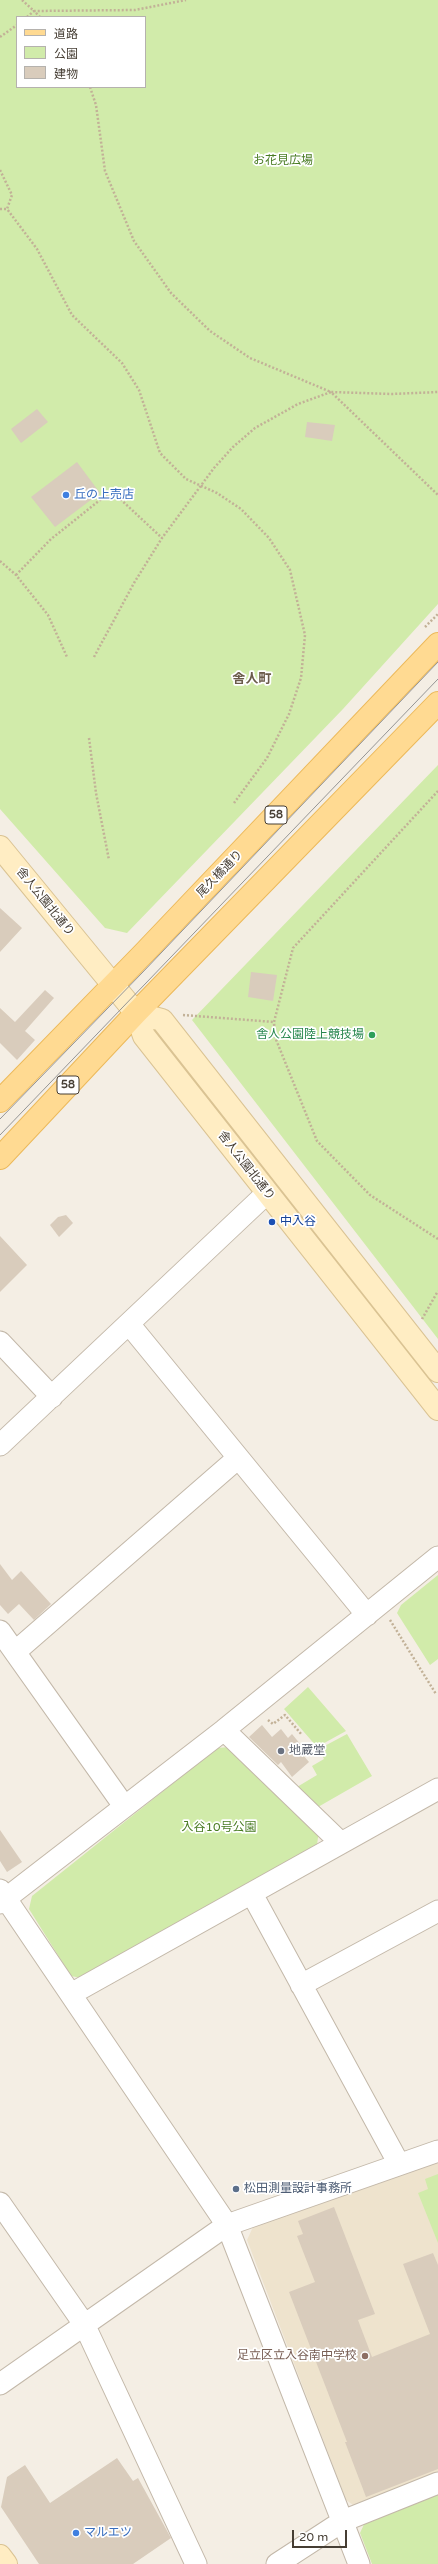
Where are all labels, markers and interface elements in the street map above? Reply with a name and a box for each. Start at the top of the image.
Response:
legend [16,16,146,88]
text: 道路 [54,27,78,41]
text: 公園 [54,47,78,61]
text: 建物 [54,67,78,81]
park label: お花見広場 [253,154,313,168]
place label: 丘の上売店 [74,488,134,502]
marker: 丘の上売店 [61,490,71,500]
district label: 舎人町 [233,672,271,688]
road number: 58 [265,806,287,824]
street label: 尾久橋通り [194,847,246,901]
street label: 舎人公園北通り [13,865,77,939]
place label: 舎人公園陸上競技場 [256,1028,364,1042]
marker: 舎人公園陸上競技場 [367,1030,377,1040]
road number: 58 [57,1076,79,1094]
street label: 舎人公園北通り [214,1128,278,1204]
place label: 中入谷 [280,1215,316,1229]
marker: 中入谷 [267,1217,277,1227]
place label: 地蔵堂 [289,1744,325,1758]
marker: 地蔵堂 [276,1746,286,1756]
park label: 入谷10号公園 [181,1821,257,1835]
place label: 松田測量設計事務所 [244,2182,352,2196]
marker: 松田測量設計事務所 [231,2184,241,2194]
place label: 足立区立入谷南中学校 [237,2349,357,2363]
marker: 足立区立入谷南中学校 [360,2351,370,2361]
scale bar [294,2522,349,2548]
place label: マルエツ [84,2526,132,2540]
marker: マルエツ [71,2528,81,2538]
text: 20 m [299,2530,328,2544]

